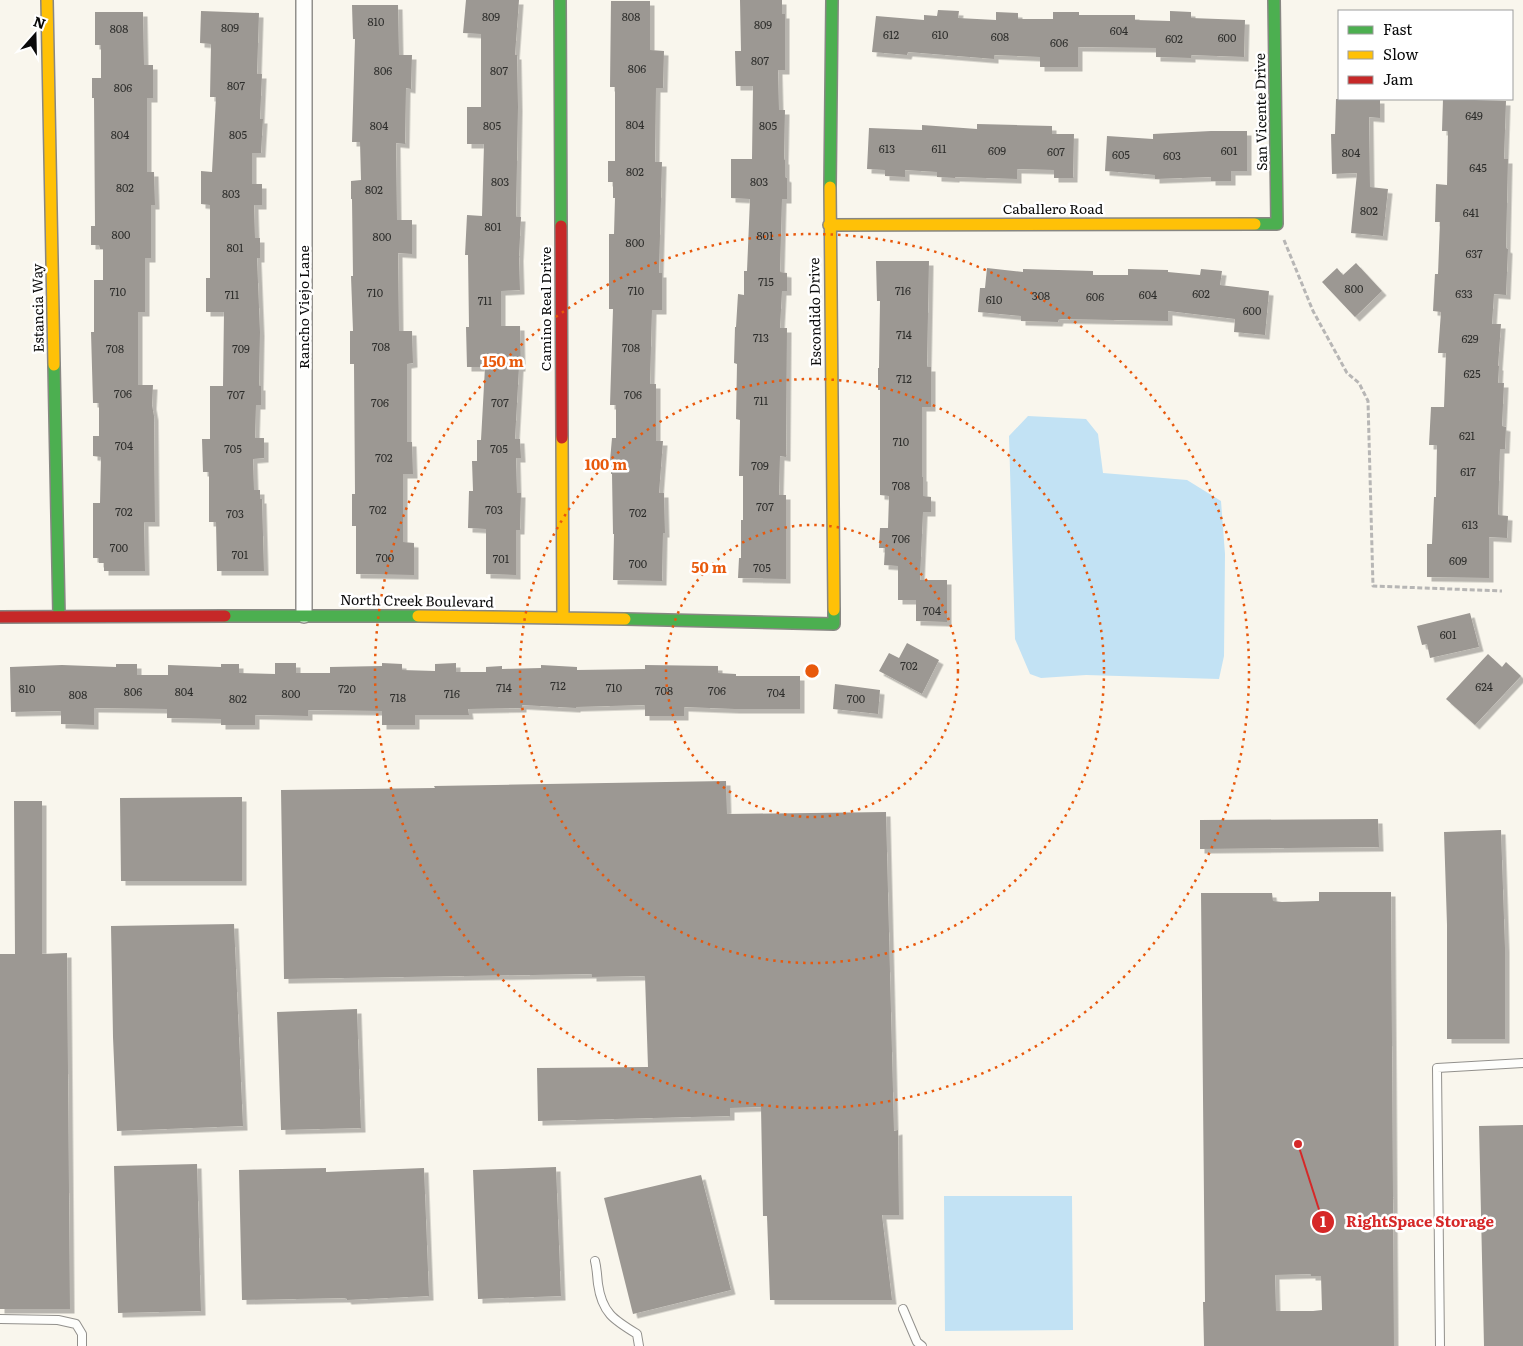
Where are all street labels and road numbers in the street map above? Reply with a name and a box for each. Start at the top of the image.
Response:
street label: San Vicente Drive [1249,53,1271,171]
street label: Caballero Road [1003,198,1104,218]
street label: Rancho Viejo Lane [293,245,313,369]
street label: Camino Real Drive [535,247,555,371]
street label: Escondido Drive [803,257,825,367]
street label: Estancia Way [26,262,48,353]
street label: North Creek Boulevard [340,589,494,611]

